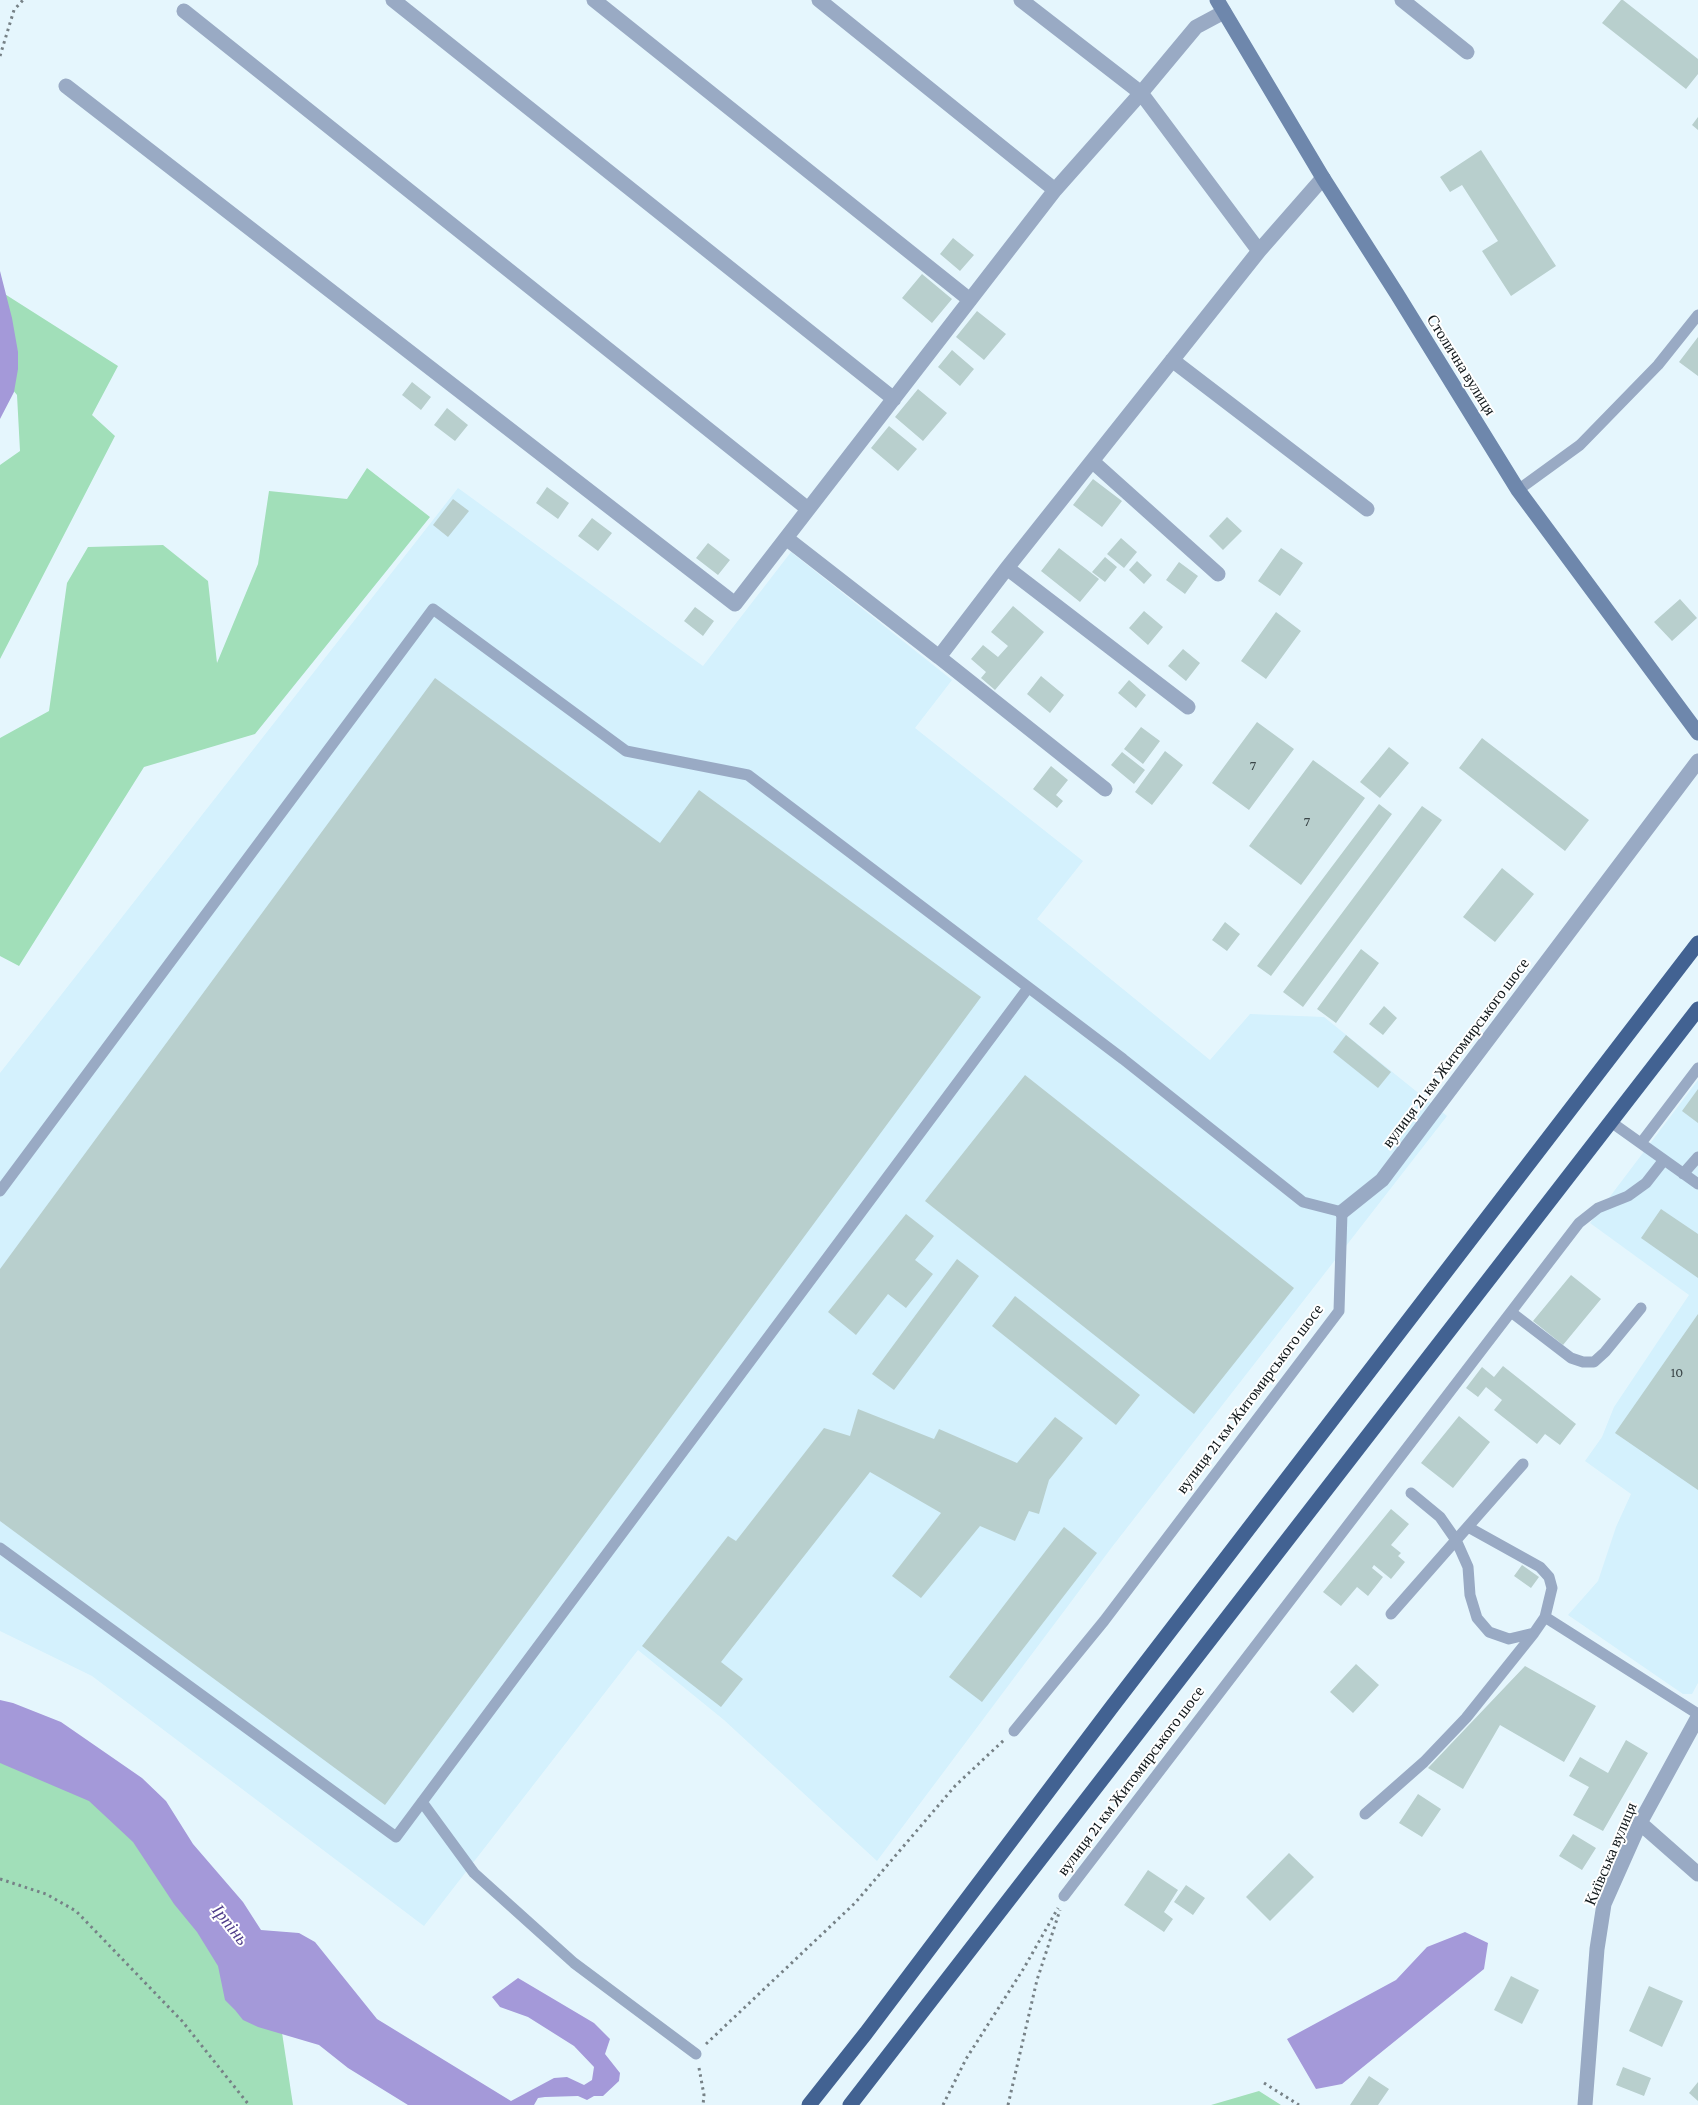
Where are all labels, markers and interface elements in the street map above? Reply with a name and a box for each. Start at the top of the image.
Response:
street label: Столична вулиця [1422,311,1500,419]
house number: 7 [1250,758,1256,774]
house number: 7 [1304,814,1310,830]
street label: вулиця 21 км Житомирського шосе [1378,954,1534,1152]
street label: вулиця 21 км Житомирського шосе [1172,1300,1328,1498]
house number: 10 [1671,1365,1683,1381]
street label: вулиця 21 км Житомирського шосе [1053,1682,1209,1880]
street label: Київська вулиця [1581,1800,1641,1908]
water label: Ірпінь [207,1900,253,1950]

